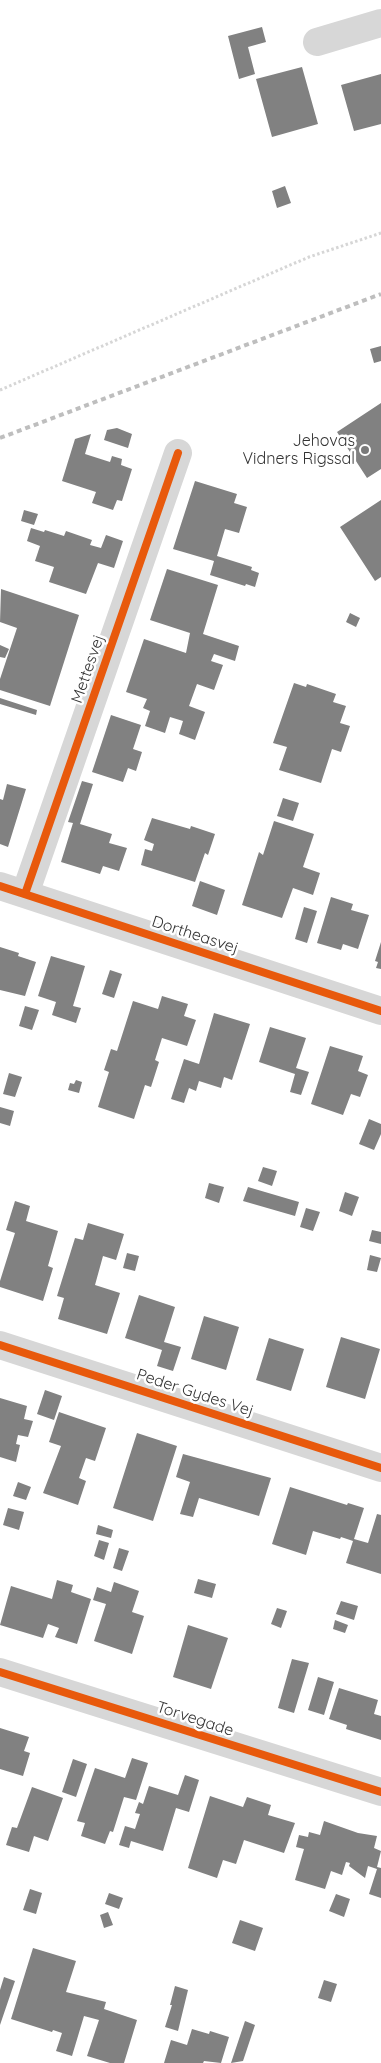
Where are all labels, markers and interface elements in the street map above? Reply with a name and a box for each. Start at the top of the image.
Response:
place label: Jehovas Vidners Rigssal [242,431,355,469]
marker: Jehovas Vidners Rigssal [359,444,371,456]
street label: Mettesvej [67,632,109,706]
street label: Dortheasvej [149,912,241,958]
street label: Peder Gydes Vej [134,1365,256,1421]
street label: Torvegade [154,1698,236,1740]

